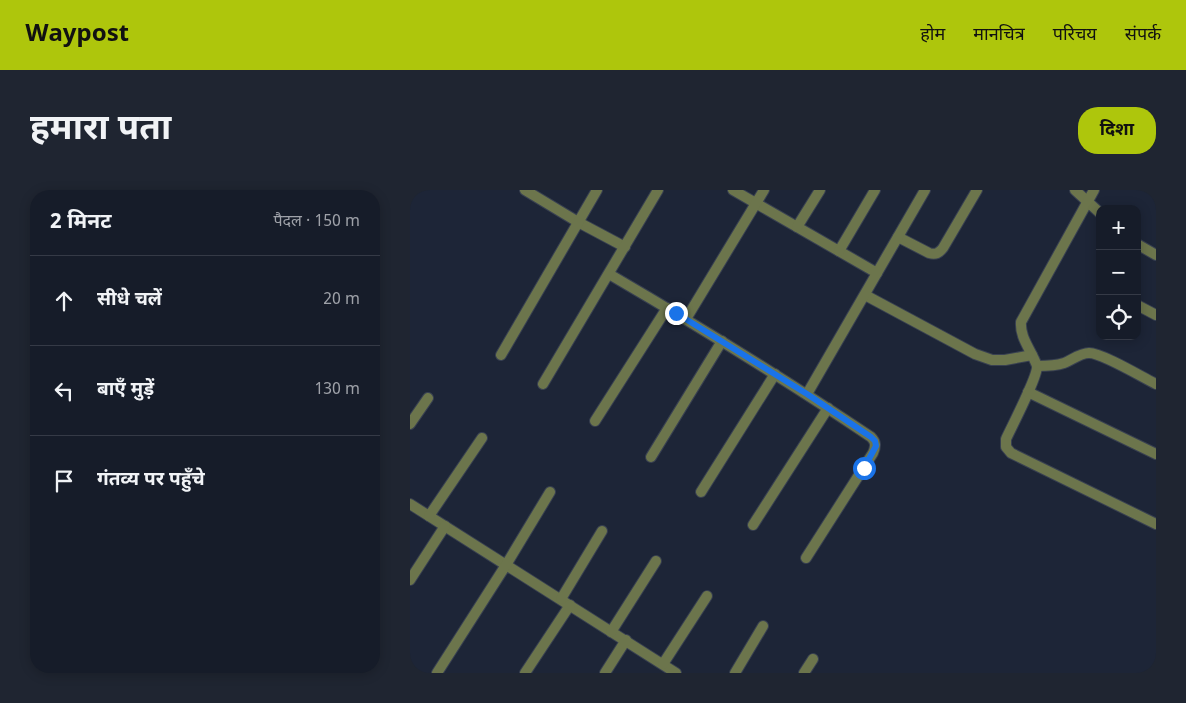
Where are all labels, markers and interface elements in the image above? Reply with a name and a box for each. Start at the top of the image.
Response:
text: Waypost [25,19,129,51]
text: होम [920,24,945,47]
text: मानचित्र [973,24,1025,47]
text: परिचय [1053,24,1097,47]
text: संपर्क [1125,24,1161,47]
button: दिशा [1078,107,1156,154]
text: हमारा पता [30,108,171,153]
map controls [1096,205,1141,340]
button: + [1096,205,1141,250]
text: 2 मिनट [50,209,111,237]
text: पैदल · 150 m [273,212,360,233]
button: − [1096,250,1141,295]
icon: ahead [50,287,78,315]
text: सीधे चलें [97,288,162,313]
text: 20 m [323,290,360,311]
button: locate [1096,295,1141,340]
route end [665,302,688,325]
icon: left [50,377,78,405]
text: बाएँ मुड़ें [97,378,154,403]
text: 130 m [314,380,360,401]
route start [853,457,876,480]
icon: arrive [50,467,78,495]
text: गंतव्य पर पहुँचे [97,468,205,493]

